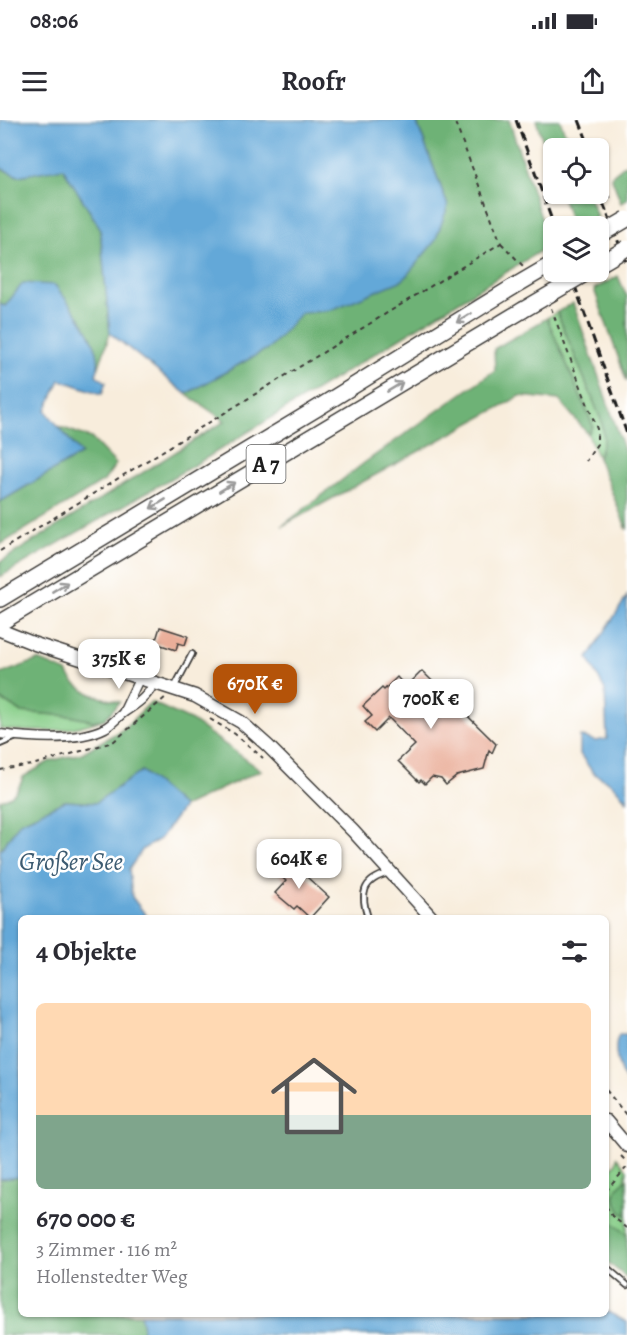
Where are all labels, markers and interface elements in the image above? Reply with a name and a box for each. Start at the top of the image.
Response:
text: 08:06 [30,6,78,36]
text: Roofr [281,63,346,99]
icon: menu [18,65,51,98]
icon: share [576,65,609,98]
map controls [543,138,609,282]
button: locate [543,138,609,204]
button: layers [543,216,609,282]
one-way arrow [456,313,473,325]
one-way arrow [386,381,403,393]
road number: A 7 [246,445,286,483]
one-way arrow [218,481,235,493]
one-way arrow [150,499,167,511]
one-way arrow [51,581,68,593]
pin: 375K € [70,639,168,690]
text: 375K € [92,645,146,672]
pin: 670K € [206,664,304,715]
text: 670K € [227,670,283,697]
pin: 700K € [382,679,480,730]
text: 700K € [403,685,459,712]
pin: 604K € [250,839,348,890]
water label: Großer See [19,844,123,879]
text: 604K € [271,845,327,872]
text: 4 Objekte [36,934,137,969]
icon: filters [558,935,591,968]
icon: home [260,1042,368,1150]
text: 670 000 € [36,1201,136,1236]
text: 3 Zimmer · 116 m² [36,1236,177,1263]
text: Hollenstedter Weg [36,1263,188,1290]

